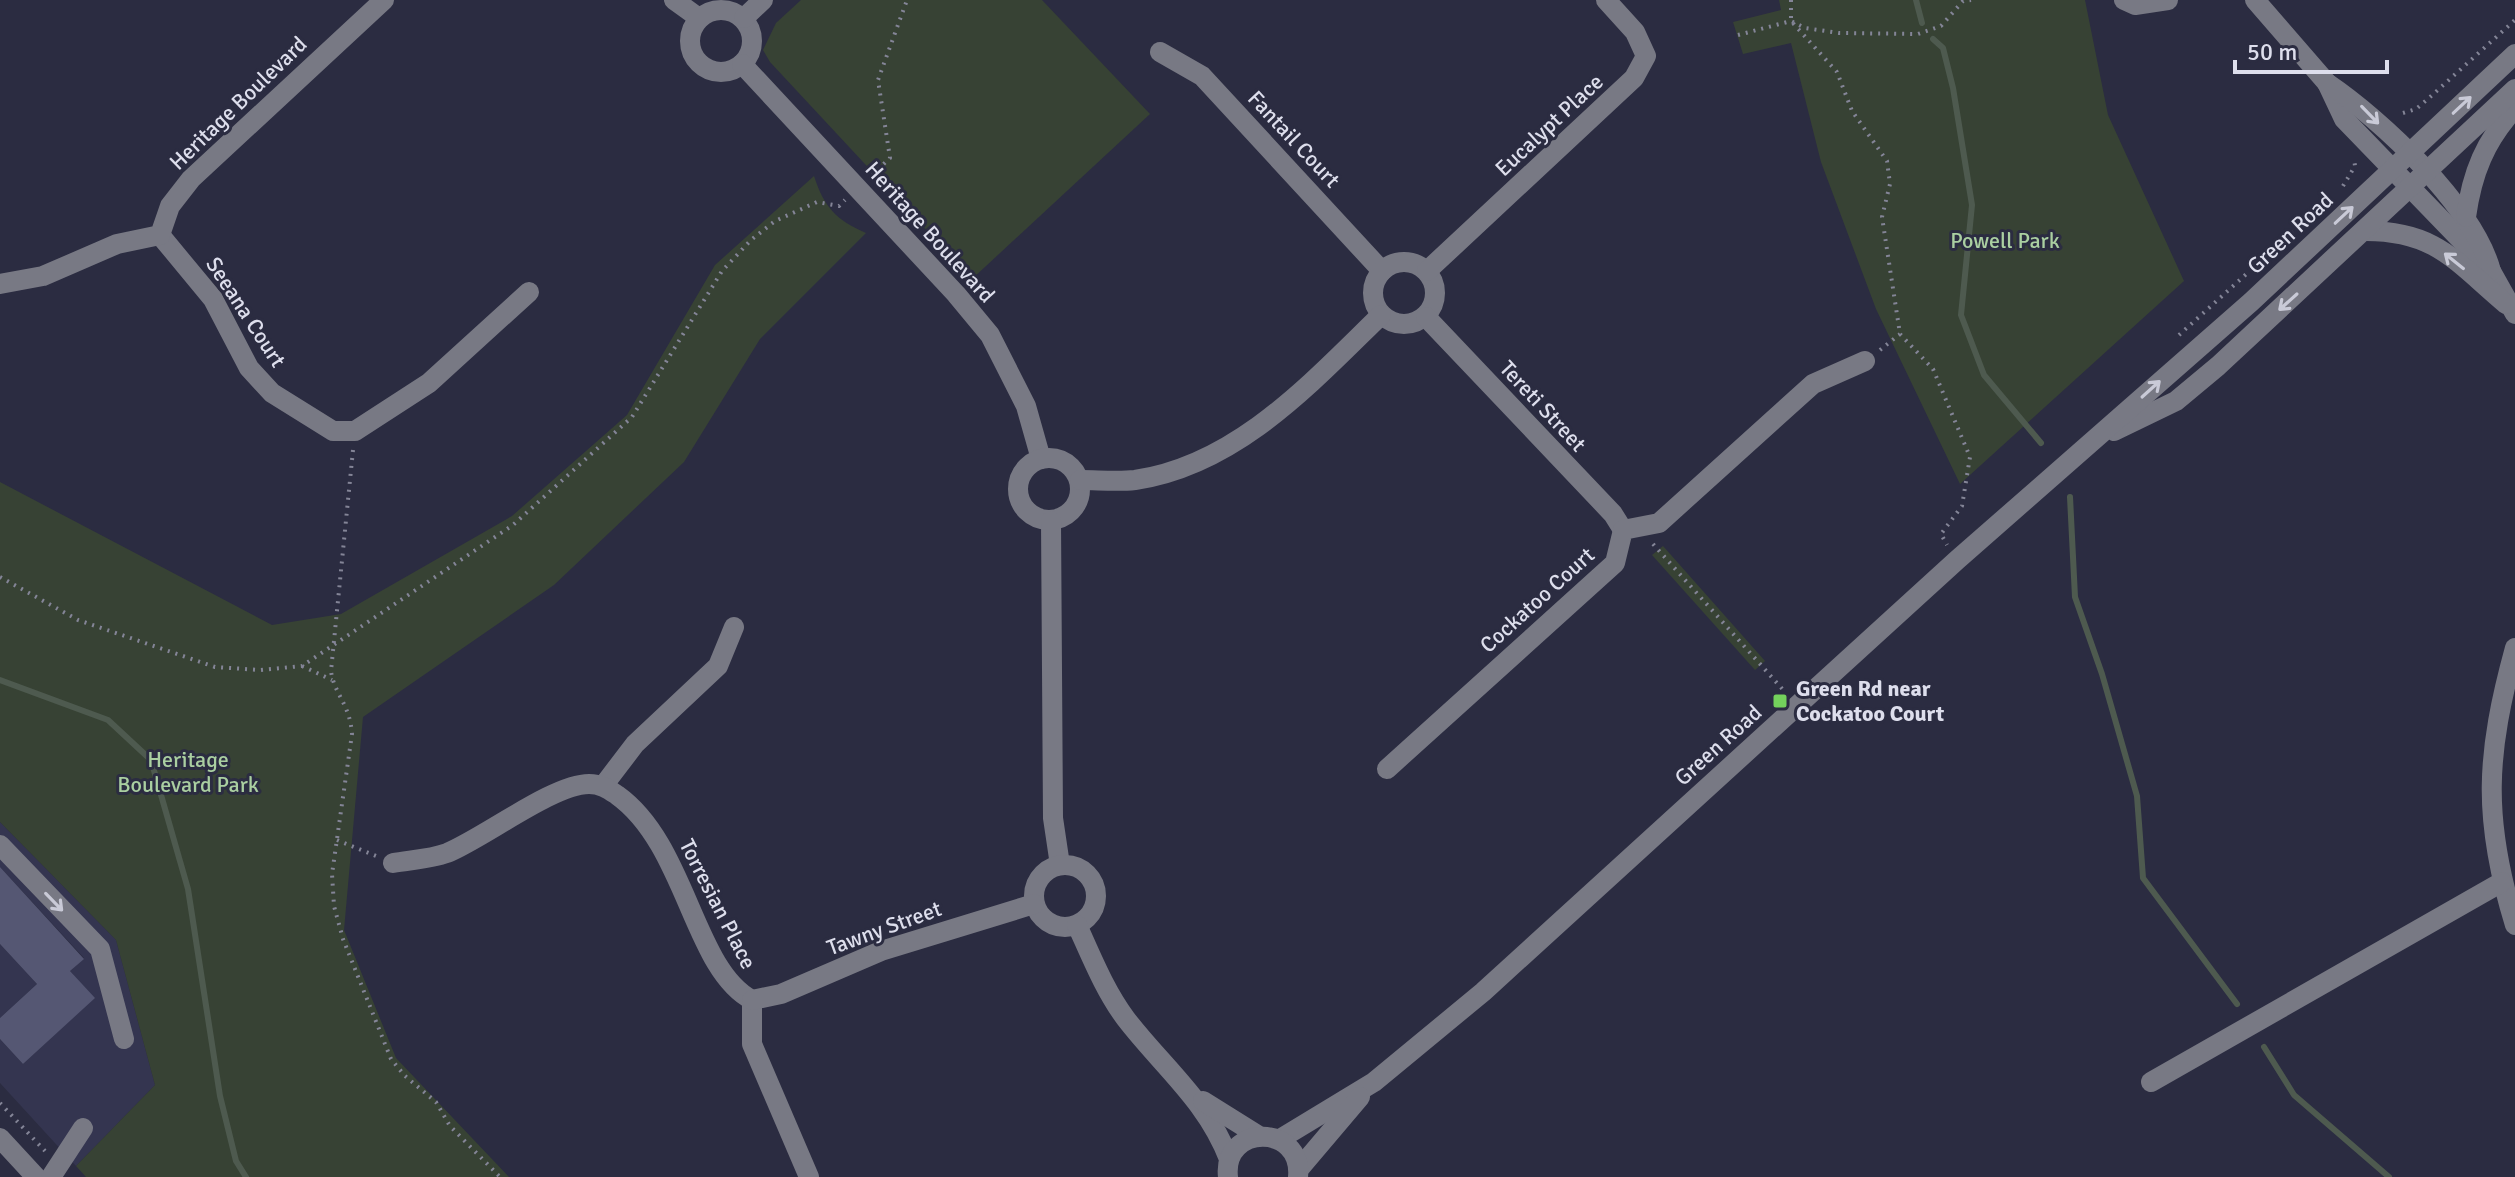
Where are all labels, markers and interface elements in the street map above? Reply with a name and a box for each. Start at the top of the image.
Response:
scale bar [2235,24,2387,74]
street label: Heritage Boulevard [164,30,312,176]
text: 50 m [2247,37,2297,67]
street label: Eucalypt Place [1489,68,1609,182]
street label: Fantail Court [1242,85,1346,193]
one-way arrow [2452,95,2472,114]
one-way arrow [2361,105,2380,125]
street label: Heritage Boulevard [859,156,1001,308]
street label: Green Road [2241,186,2339,280]
one-way arrow [2334,206,2354,225]
park label: Powell Park [1950,227,2060,254]
street label: Seeana Court [200,252,292,373]
one-way arrow [2444,252,2465,270]
one-way arrow [2279,293,2299,311]
street label: Tereti Street [1494,355,1592,457]
one-way arrow [2140,380,2160,398]
street label: Cockatoo Court [1474,541,1600,659]
place label: Green Rd near Cockatoo Court [1796,675,1944,727]
marker: Green Rd near Cockatoo Court [1771,692,1789,710]
street label: Green Road [1669,699,1767,791]
park label: Heritage Boulevard Park [117,746,259,798]
street label: Torresian Place [674,835,762,973]
one-way arrow [44,891,63,911]
street label: Tawny Street [823,895,945,961]

